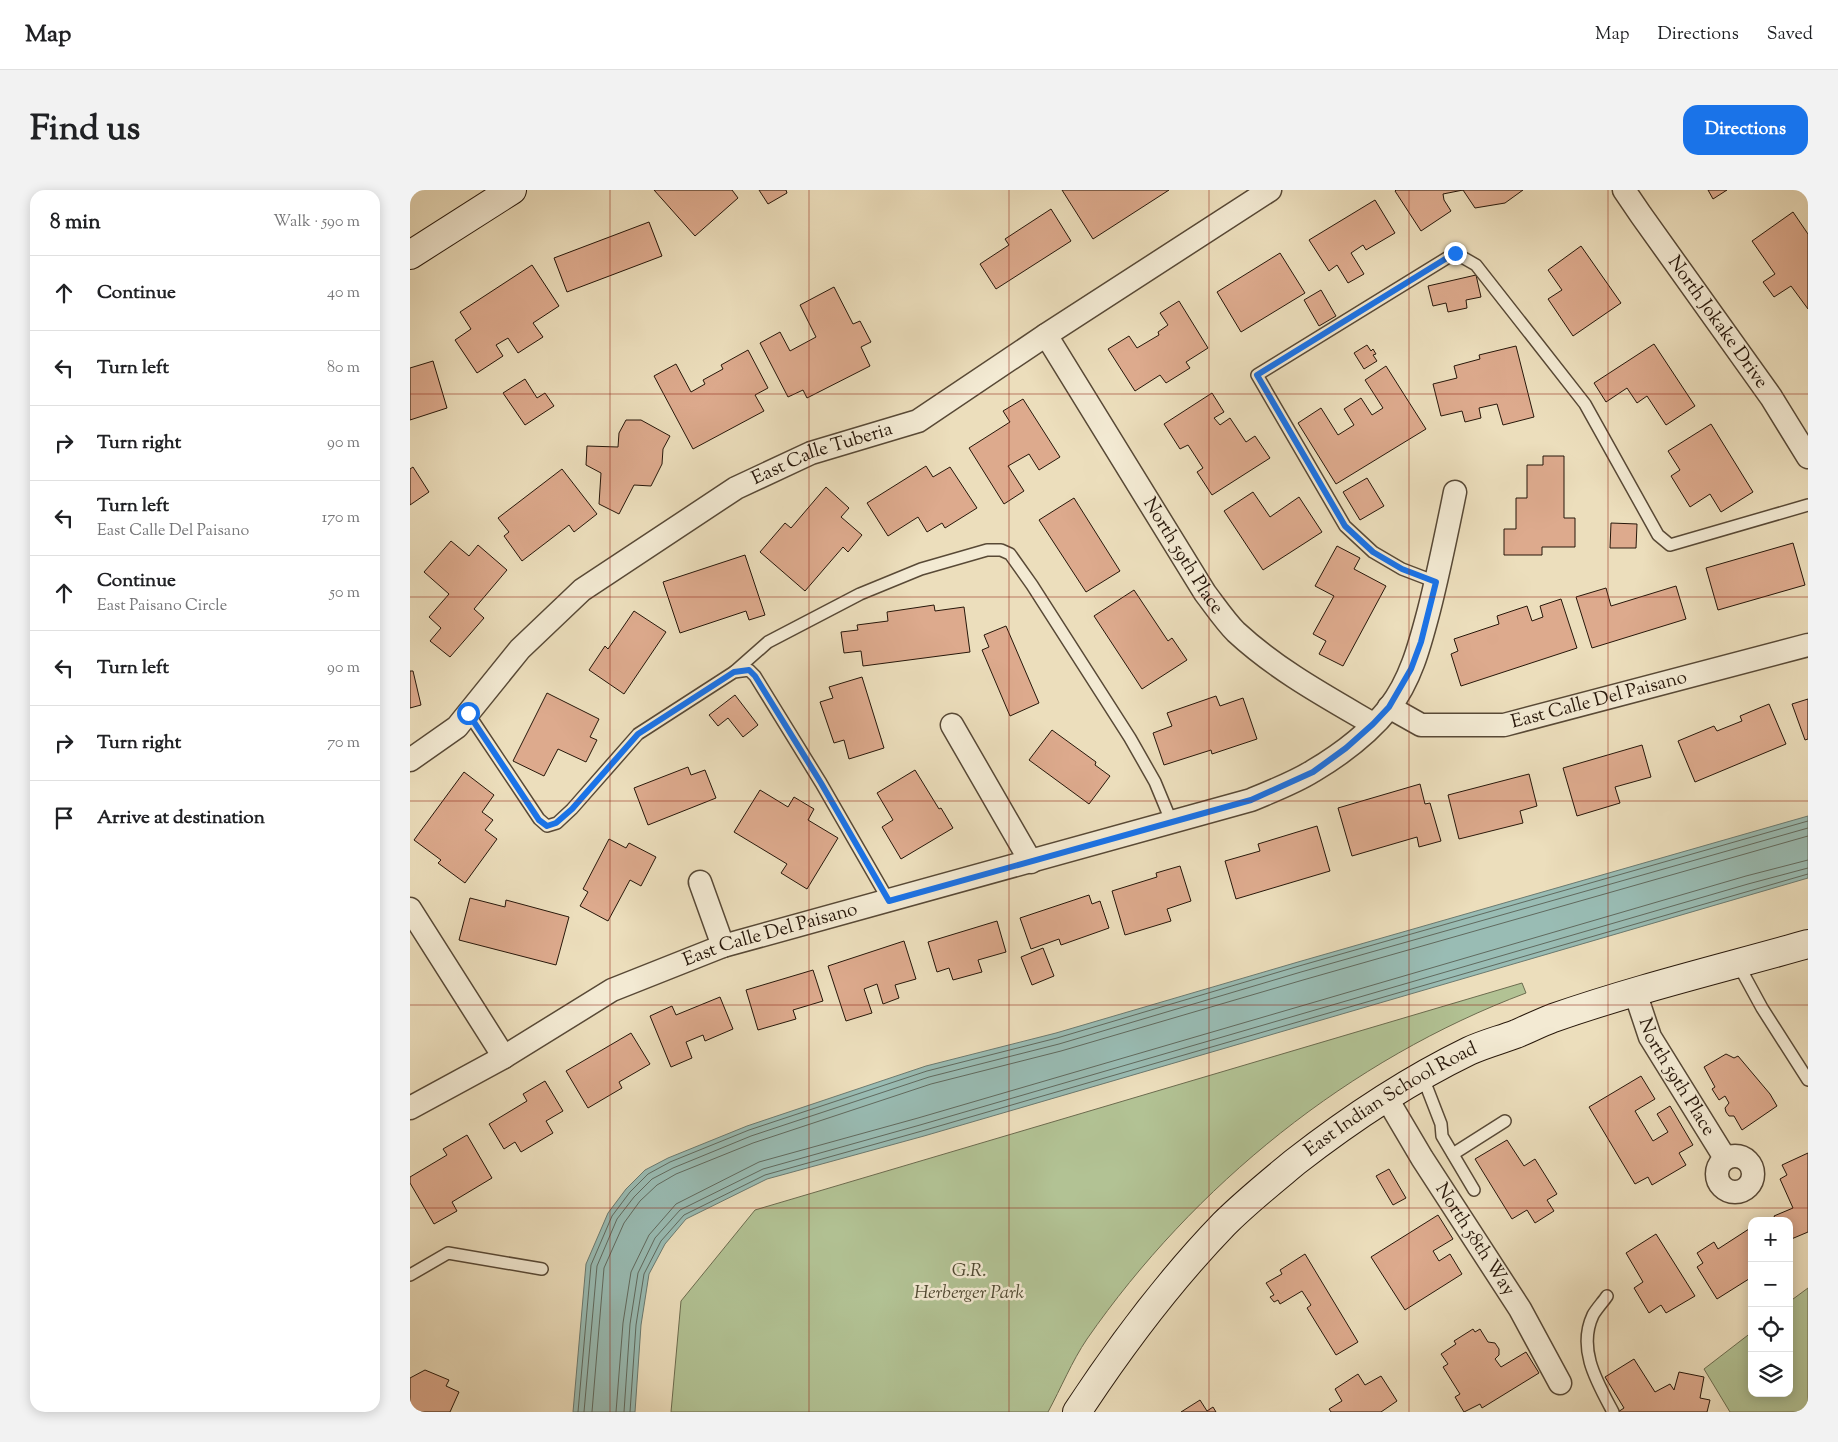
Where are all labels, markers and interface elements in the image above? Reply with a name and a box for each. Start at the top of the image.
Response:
text: Map [25,18,71,52]
text: Map [1595,22,1630,48]
text: Directions [1658,22,1739,48]
text: Saved [1767,22,1813,48]
text: Find us [30,105,140,156]
button: Directions [1683,105,1808,155]
text: 8 min [50,208,101,238]
text: Walk · 590 m [273,211,360,234]
route end [1444,242,1467,265]
street label: North Jokake Drive [1661,250,1775,394]
icon: ahead [50,279,78,307]
text: Continue [97,280,176,307]
text: 40 m [327,282,360,305]
icon: left [50,354,78,382]
text: Turn left [97,355,169,382]
text: 80 m [327,357,360,380]
street label: East Calle Tuberia [747,416,896,492]
icon: right [50,429,78,457]
text: Turn right [97,430,181,457]
text: 90 m [327,432,360,455]
street label: North 59th Place [1136,492,1230,620]
text: Turn left [97,493,169,520]
icon: left [50,504,78,532]
text: 170 m [322,507,360,530]
text: East Calle Del Paisano [97,520,249,543]
text: Continue [97,568,176,595]
icon: ahead [50,579,78,607]
text: 50 m [329,582,360,605]
text: East Paisano Circle [97,595,227,618]
icon: left [50,654,78,682]
text: Turn left [97,655,169,682]
text: 90 m [327,657,360,680]
street label: East Calle Del Paisano [1508,664,1690,736]
route start [457,702,480,725]
icon: right [50,729,78,757]
text: Turn right [97,730,181,757]
text: 70 m [327,732,360,755]
icon: arrive [50,804,78,832]
text: Arrive at destination [97,805,265,832]
street label: East Calle Del Paisano [679,896,861,974]
street label: North 59th Place [1631,1015,1722,1141]
street label: East Indian School Road [1299,1035,1482,1164]
street label: North 58th Way [1428,1178,1522,1302]
map controls [1748,1217,1793,1397]
button: + [1748,1217,1793,1262]
park label: G.R. Herberger Park [914,1258,1025,1307]
button: − [1748,1262,1793,1307]
button: locate [1748,1307,1793,1352]
button: layers [1748,1352,1793,1397]

